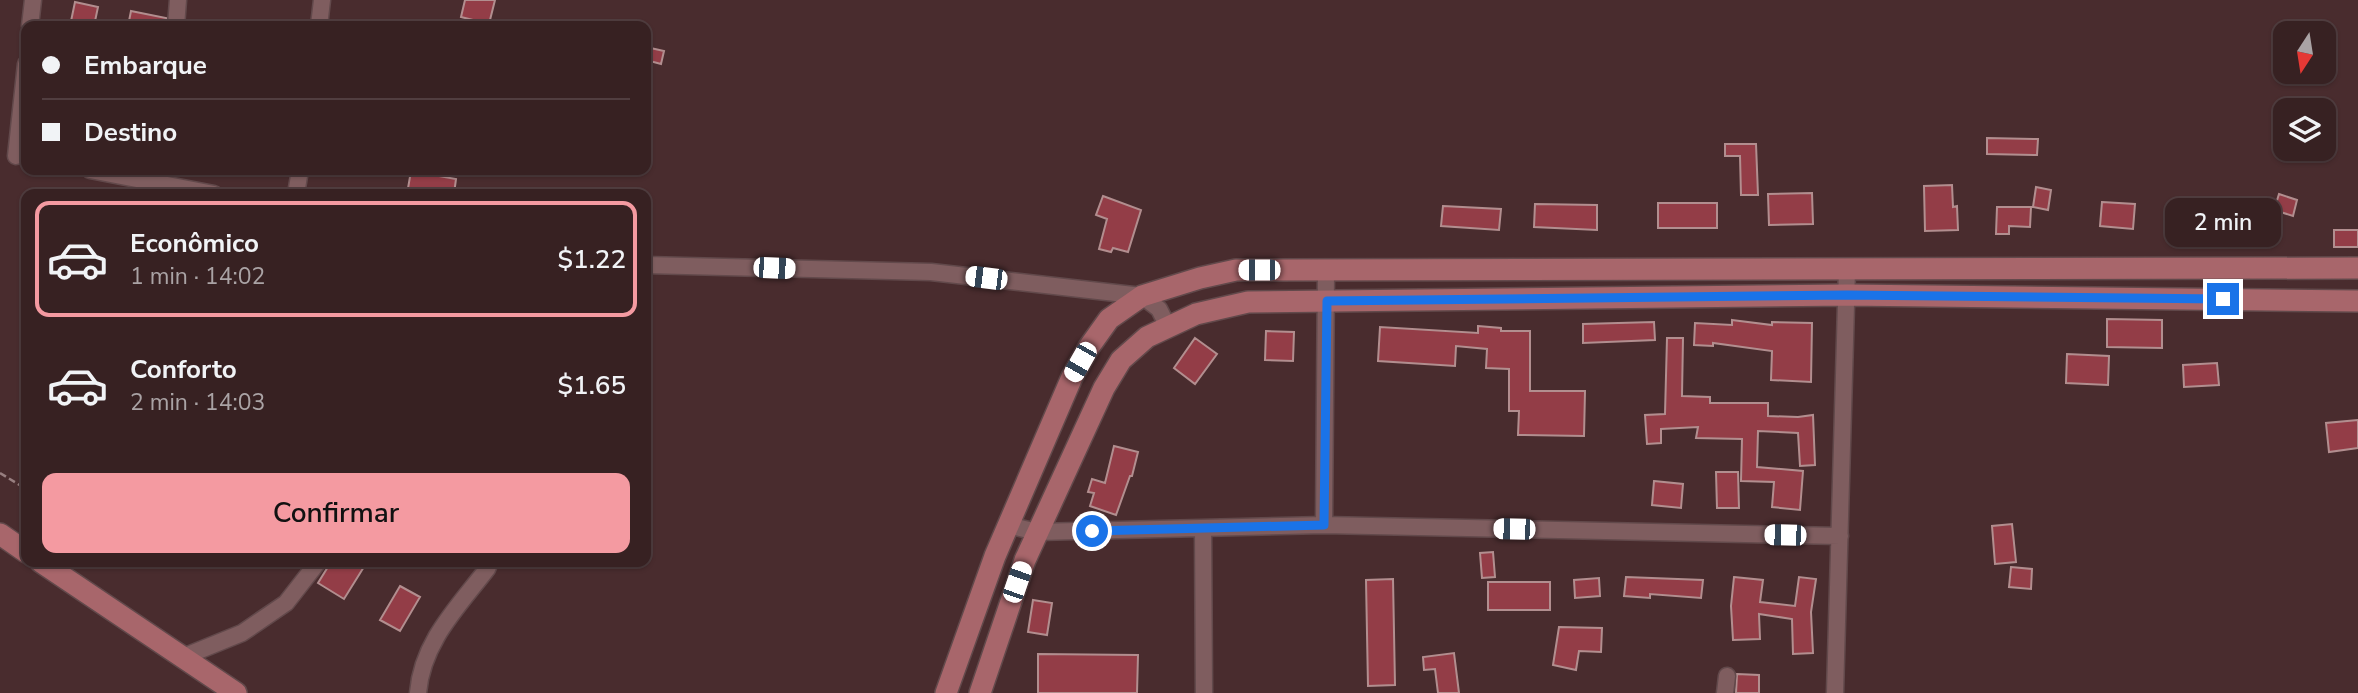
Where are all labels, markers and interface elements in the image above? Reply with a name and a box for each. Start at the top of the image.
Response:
north arrow [2273,21,2336,84]
map controls [2273,21,2336,161]
text: Embarque [84,48,207,83]
button: layers [2273,98,2336,161]
text: Destino [84,115,177,150]
callout: 2 min [2165,198,2281,246]
text: 2 min [2194,207,2252,238]
text: Econômico [130,226,259,261]
icon: car [46,228,109,291]
text: $1.22 [557,242,626,277]
car [753,257,796,279]
car [1239,260,1281,281]
text: 1 min · 14:02 [130,261,265,292]
car [964,265,1009,291]
route end [2207,283,2239,315]
car [1061,339,1100,385]
text: Conforto [130,352,237,387]
icon: car [46,354,109,417]
text: $1.65 [557,368,626,403]
text: 2 min · 14:03 [130,387,265,418]
button: Confirmar [42,473,630,553]
route start [1076,515,1108,547]
car [1493,518,1536,540]
car [1764,524,1807,546]
car [1001,559,1034,605]

